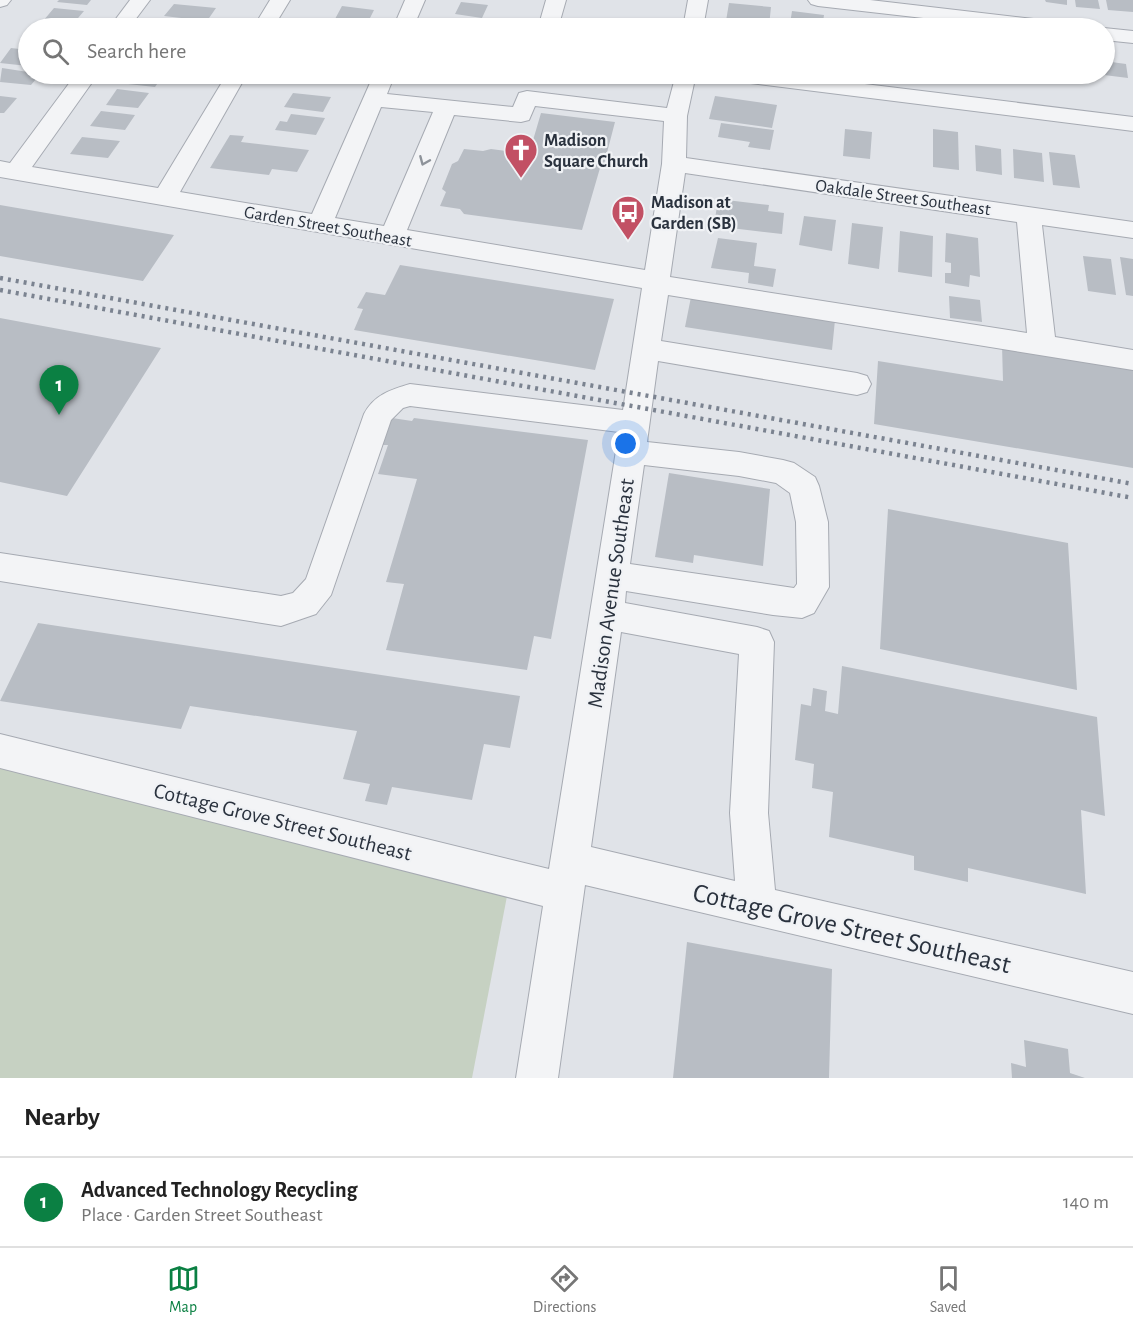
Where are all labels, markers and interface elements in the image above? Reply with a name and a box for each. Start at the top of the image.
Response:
search box [18,18,1115,84]
icon: search [39,35,72,68]
text: Search here [87,40,186,62]
church icon: Madison Square Church [503,132,539,179]
place label: Madison Square Church [544,132,648,171]
one-way arrow [419,155,431,166]
street label: Oakdale Street Southeast [814,177,992,219]
bus stop icon: Madison at Garden (SB) [610,194,646,241]
place label: Madison at Garden (SB) [651,194,737,233]
street label: Garden Street Southeast [243,203,413,251]
pin: 1 [40,366,78,415]
your location [611,429,640,458]
street label: Madison Avenue Southeast [584,477,638,709]
street label: Cottage Grove Street Southeast [152,779,414,865]
street label: Cottage Grove Street Southeast [690,879,1014,978]
text: Nearby [24,1104,100,1130]
text: Advanced Technology Recycling [81,1179,358,1201]
text: 1 [40,1192,47,1212]
text: 140 m [1063,1192,1109,1212]
text: Place · Garden Street Southeast [81,1205,323,1225]
tab: Map [167,1262,200,1317]
tab: Directions [533,1262,597,1317]
tab: Saved [930,1262,966,1317]

